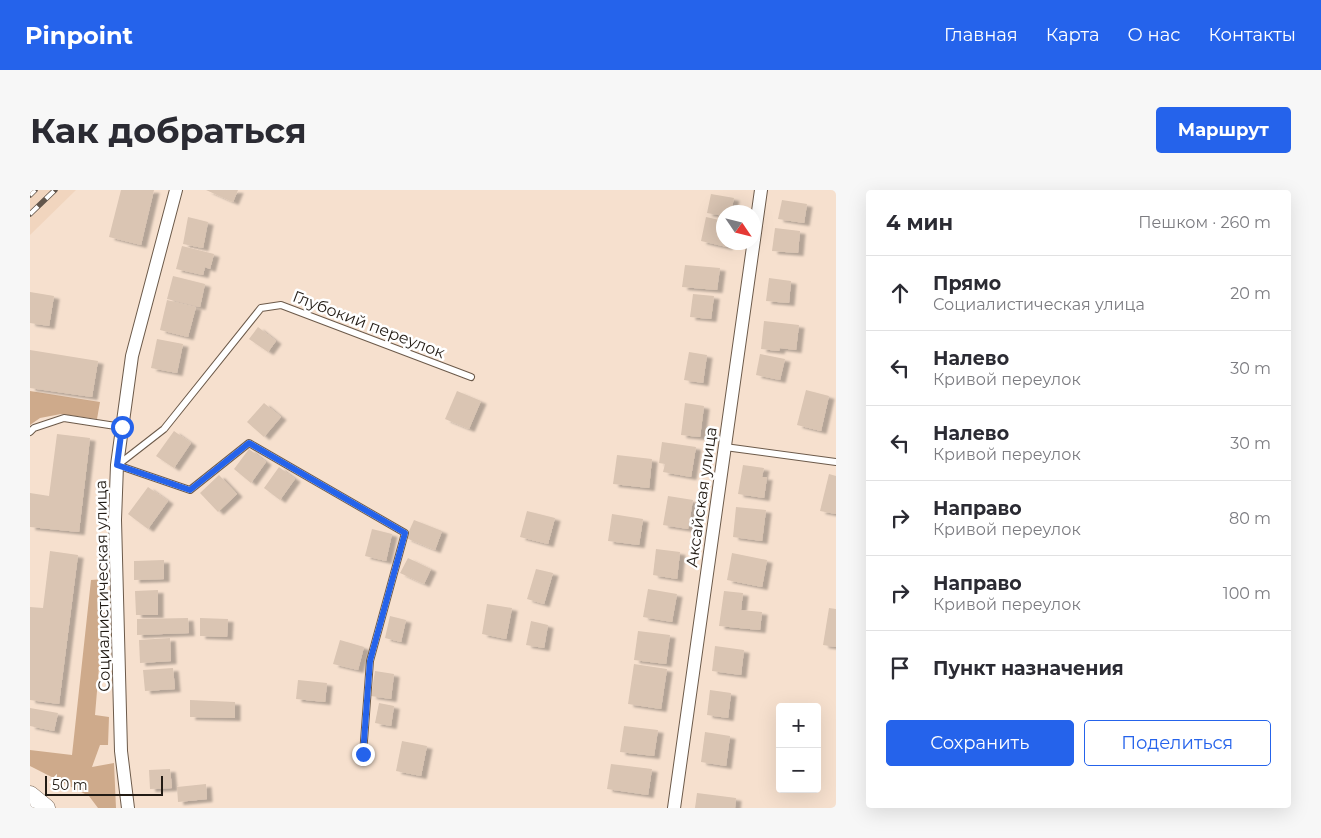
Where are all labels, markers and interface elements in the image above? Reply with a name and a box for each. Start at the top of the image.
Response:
text: Pinpoint [25,21,133,50]
text: Главная [944,24,1018,46]
text: Карта [1046,24,1100,46]
text: О нас [1128,24,1180,46]
text: Контакты [1208,24,1296,46]
button: Маршрут [1156,107,1291,153]
text: Как добраться [30,109,307,152]
north arrow [716,205,761,250]
text: 4 мин [886,210,953,235]
text: Пешком · 260 m [1138,213,1271,232]
text: Прямо [933,272,1001,295]
icon: ahead [886,279,914,307]
text: 20 m [1230,284,1271,303]
street label: Глубокий переулок [290,287,448,362]
text: Социалистическая улица [933,295,1145,314]
text: Налево [933,347,1009,370]
icon: left [886,354,914,382]
text: 30 m [1230,359,1271,378]
text: Кривой переулок [933,370,1081,389]
route start [111,416,134,439]
text: Налево [933,422,1009,445]
street label: Аксайская улица [682,426,721,568]
icon: left [886,429,914,457]
text: 30 m [1230,434,1271,453]
text: Кривой переулок [933,445,1081,464]
street label: Социалистическая улица [91,480,114,692]
text: Направо [933,497,1022,520]
icon: right [886,504,914,532]
text: 80 m [1229,509,1271,528]
text: Кривой переулок [933,520,1081,539]
text: Направо [933,572,1022,595]
icon: right [886,579,914,607]
text: 100 m [1223,584,1271,603]
text: Кривой переулок [933,595,1081,614]
icon: arrive [886,654,914,682]
text: Пункт назначения [933,657,1124,680]
map controls [776,703,821,793]
button: + [776,703,821,748]
button: Сохранить [886,720,1074,766]
button: Поделиться [1084,720,1271,766]
route end [352,743,375,766]
button: − [776,748,821,793]
scale bar [45,773,162,796]
text: 50 m [52,776,88,794]

